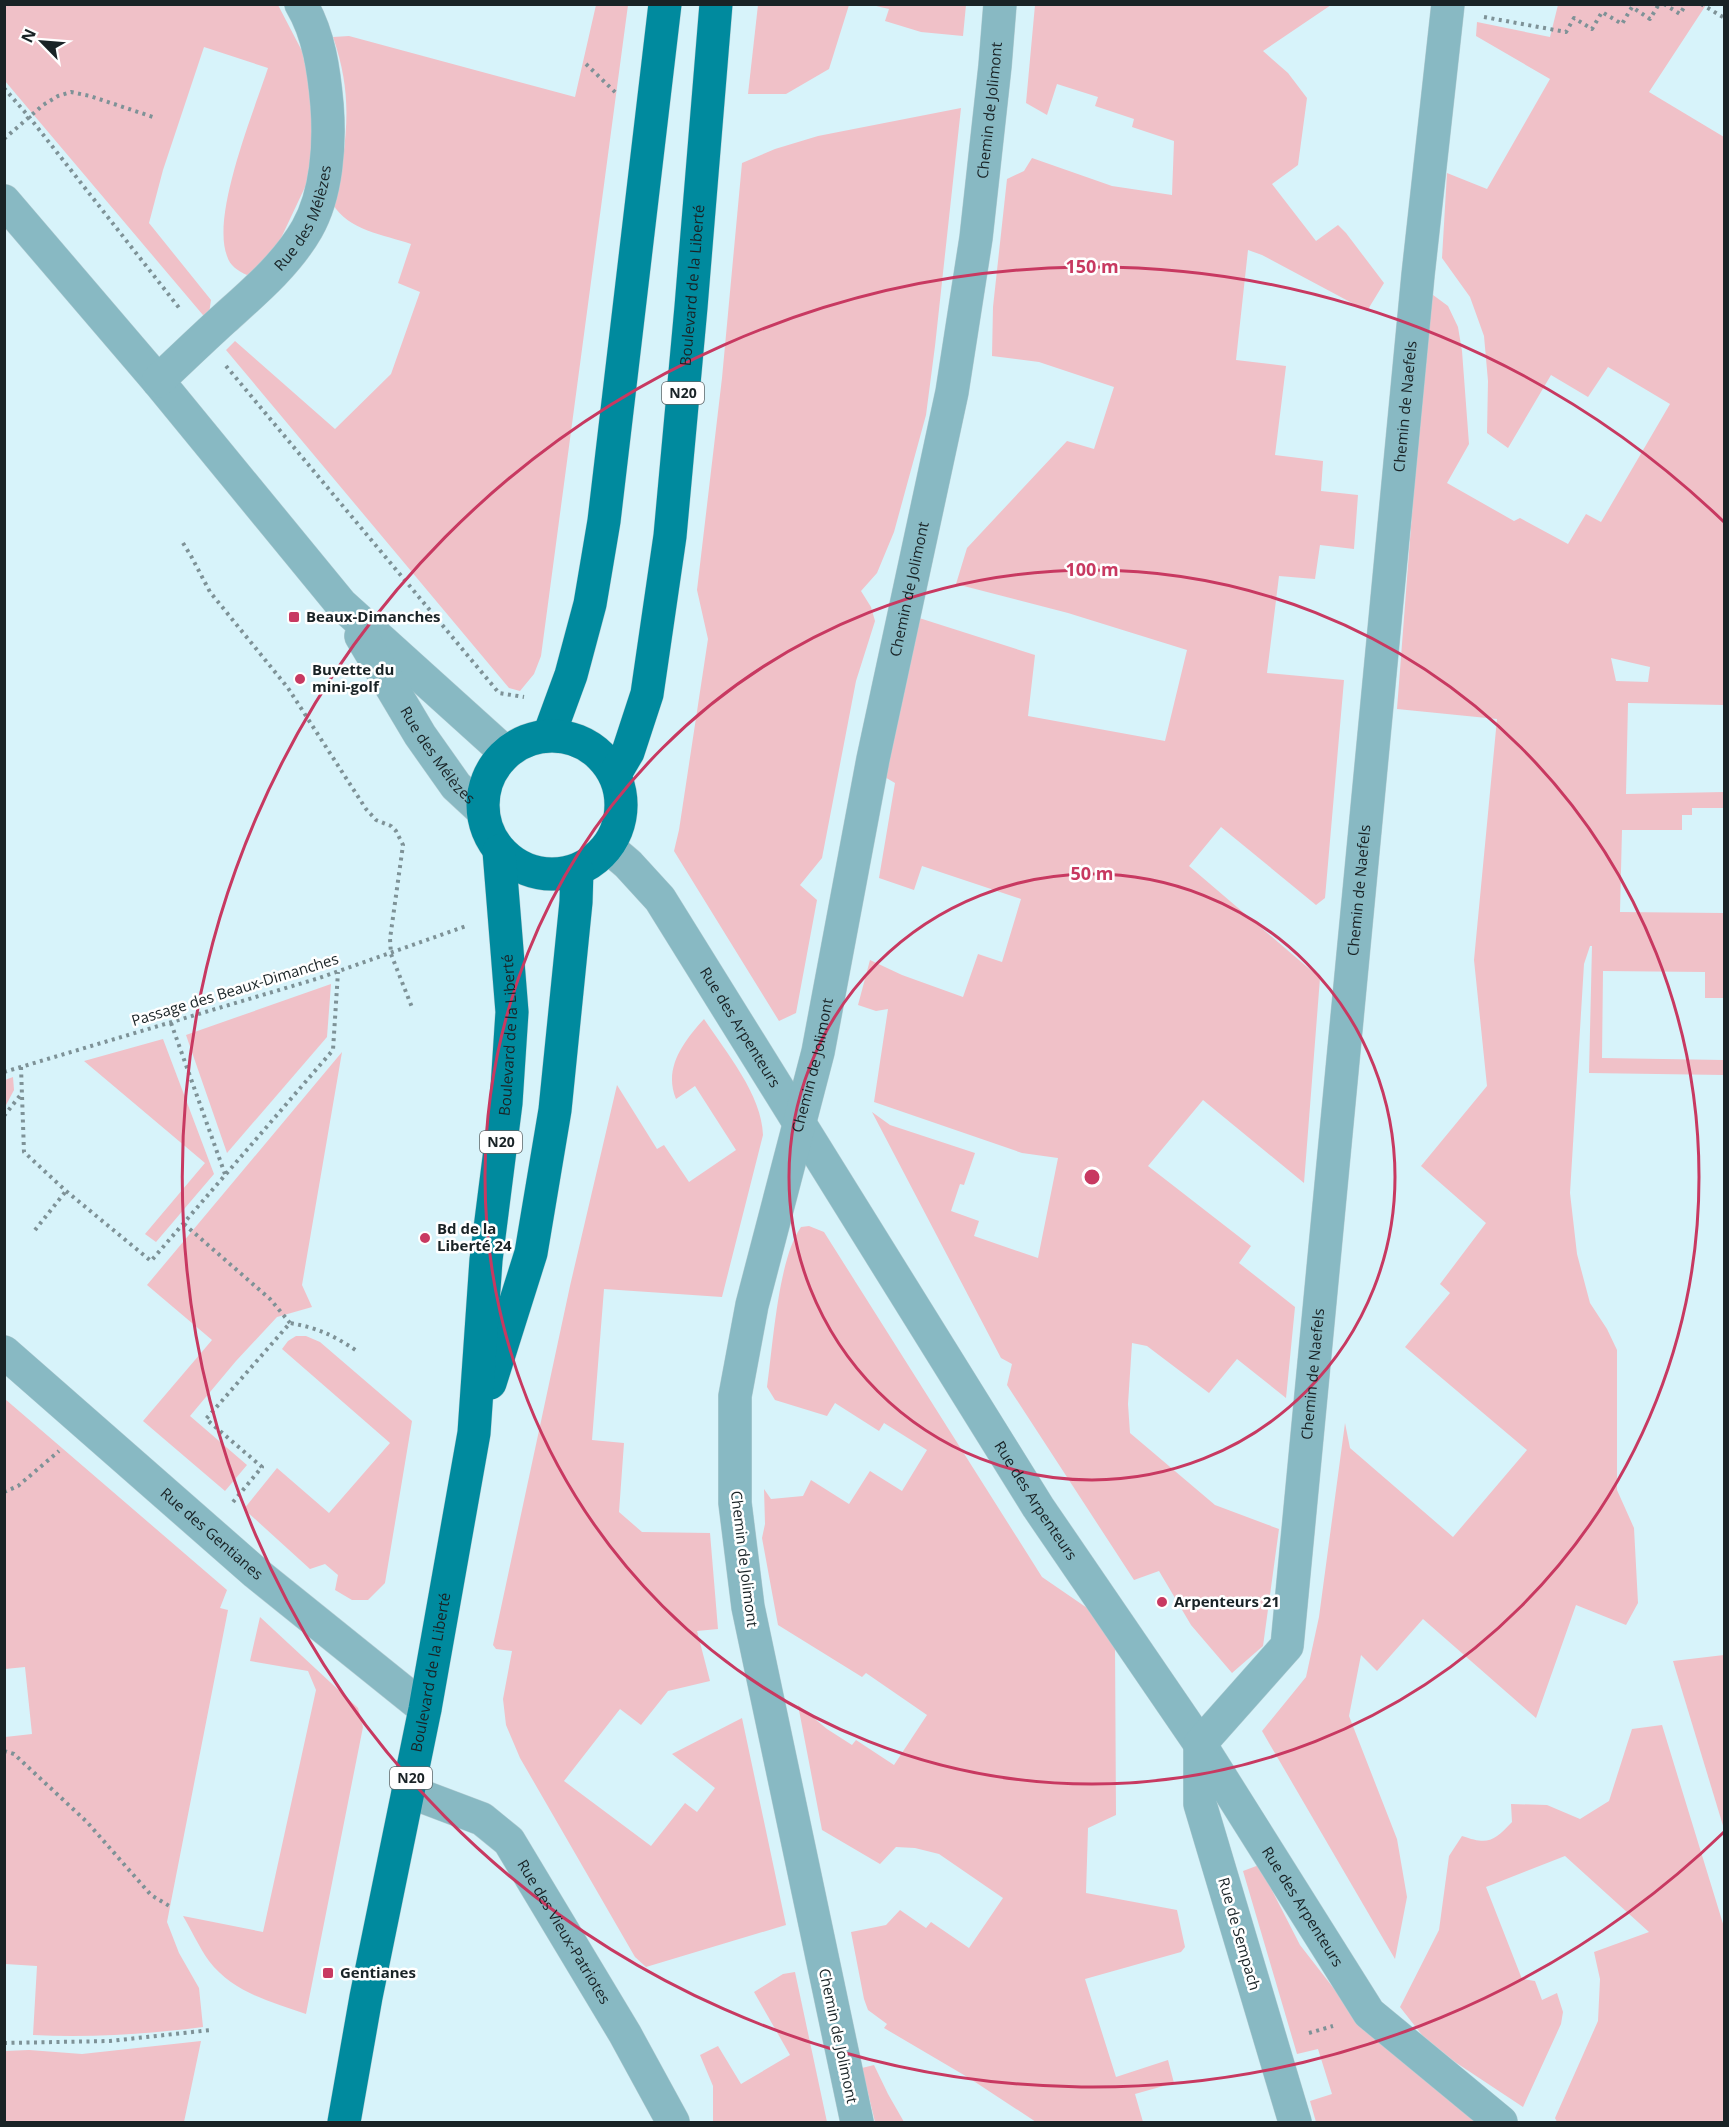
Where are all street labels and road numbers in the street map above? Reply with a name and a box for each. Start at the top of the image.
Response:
street label: Chemin de Jolimont [972,41,1006,180]
street label: Rue des Mélèzes [269,164,335,275]
street label: Boulevard de la Liberté [675,204,708,367]
street label: Chemin de Naefels [1388,340,1421,473]
road number: N20 [662,382,704,404]
street label: Chemin de Jolimont [884,520,933,658]
street label: Rue des Mélèzes [396,702,480,808]
street label: Chemin de Naefels [1342,824,1374,957]
street label: Passage des Beaux-Dimanches [129,948,341,1030]
street label: Boulevard de la Liberté [493,954,521,1117]
street label: Rue des Arpenteurs [696,963,786,1091]
street label: Chemin de Jolimont [786,996,837,1135]
road number: N20 [480,1131,522,1153]
street label: Chemin de Naefels [1296,1307,1328,1441]
street label: Rue des Arpenteurs [990,1437,1082,1564]
street label: Rue des Gentianes [157,1483,268,1584]
street label: Chemin de Jolimont [727,1489,763,1628]
street label: Boulevard de la Liberté [405,1591,455,1754]
road number: N20 [390,1767,432,1789]
street label: Rue des Arpenteurs [1258,1842,1348,1970]
street label: Rue des Vieux-Patriotes [513,1855,616,2007]
street label: Rue de Sempach [1214,1875,1266,1993]
street label: Chemin de Jolimont [815,1967,863,2105]

